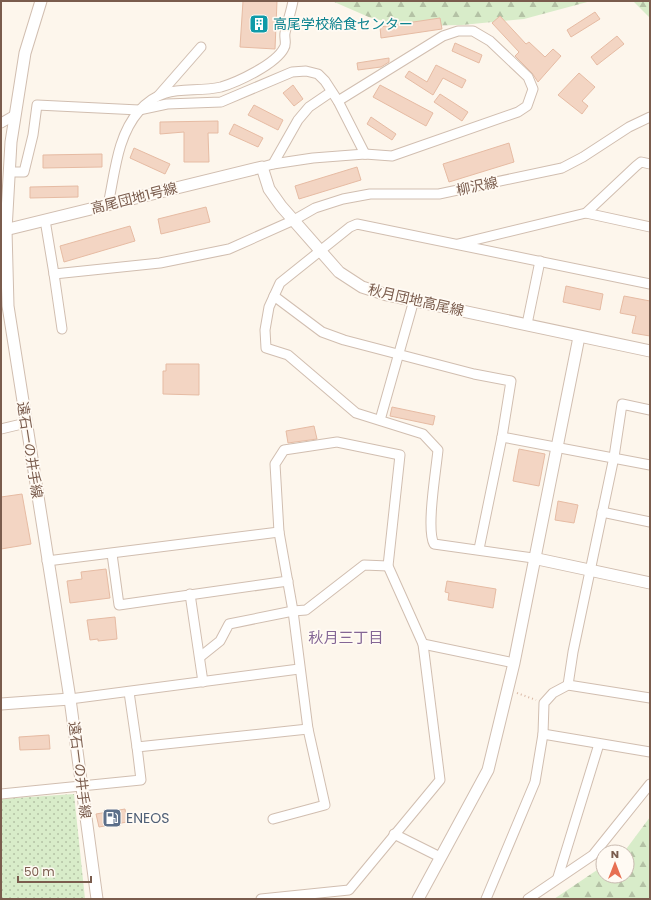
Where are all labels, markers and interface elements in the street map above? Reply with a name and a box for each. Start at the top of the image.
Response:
building icon: 高尾学校給食センター [248,13,270,35]
place label: 高尾学校給食センター [273,14,413,34]
street label: 柳沢線 [454,172,500,200]
street label: 高尾団地1号線 [89,178,179,218]
street label: 秋月団地高尾線 [366,279,466,321]
street label: 遠石一の井手線 [12,400,48,500]
district label: 秋月三丁目 [308,627,384,648]
street label: 遠石一の井手線 [64,720,96,820]
fuel station icon: ENEOS [101,807,123,829]
place label: ENEOS [126,808,169,828]
north arrow [595,844,635,884]
text: N [611,846,619,862]
scale bar [18,858,91,884]
text: 50 m [24,863,55,880]

